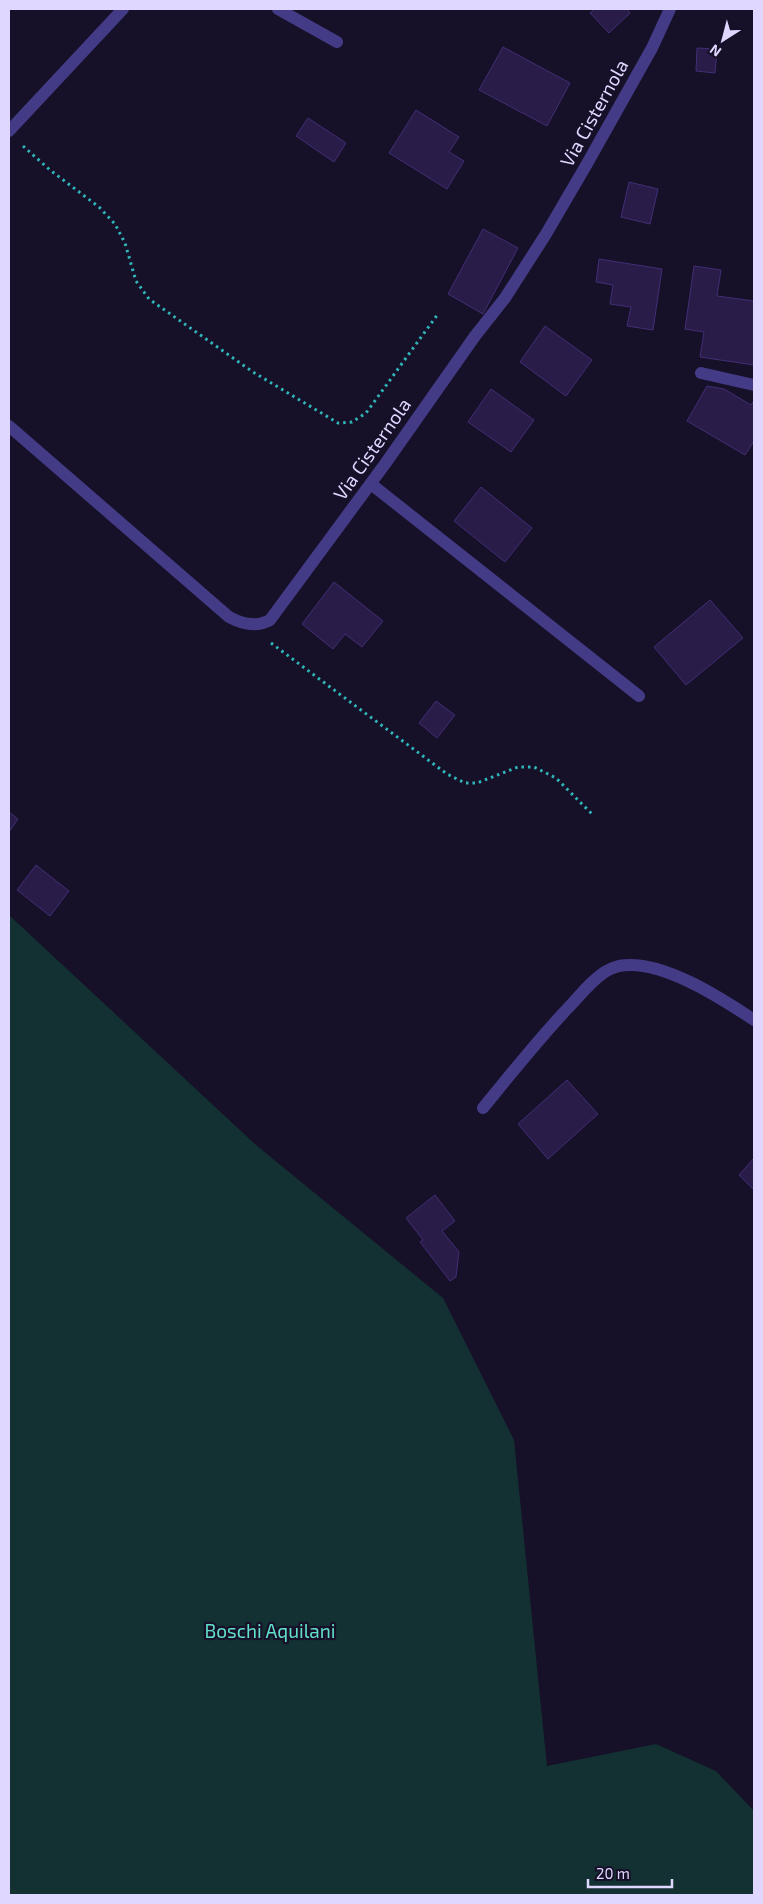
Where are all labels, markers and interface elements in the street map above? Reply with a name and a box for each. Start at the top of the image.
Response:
north arrow [698,15,748,65]
text: N [706,41,724,61]
street label: Via Cisternola [555,55,632,170]
street label: Via Cisternola [328,393,415,504]
park label: Boschi Aquilani [204,1619,336,1642]
scale bar [588,1856,672,1888]
text: 20 m [596,1864,630,1882]

